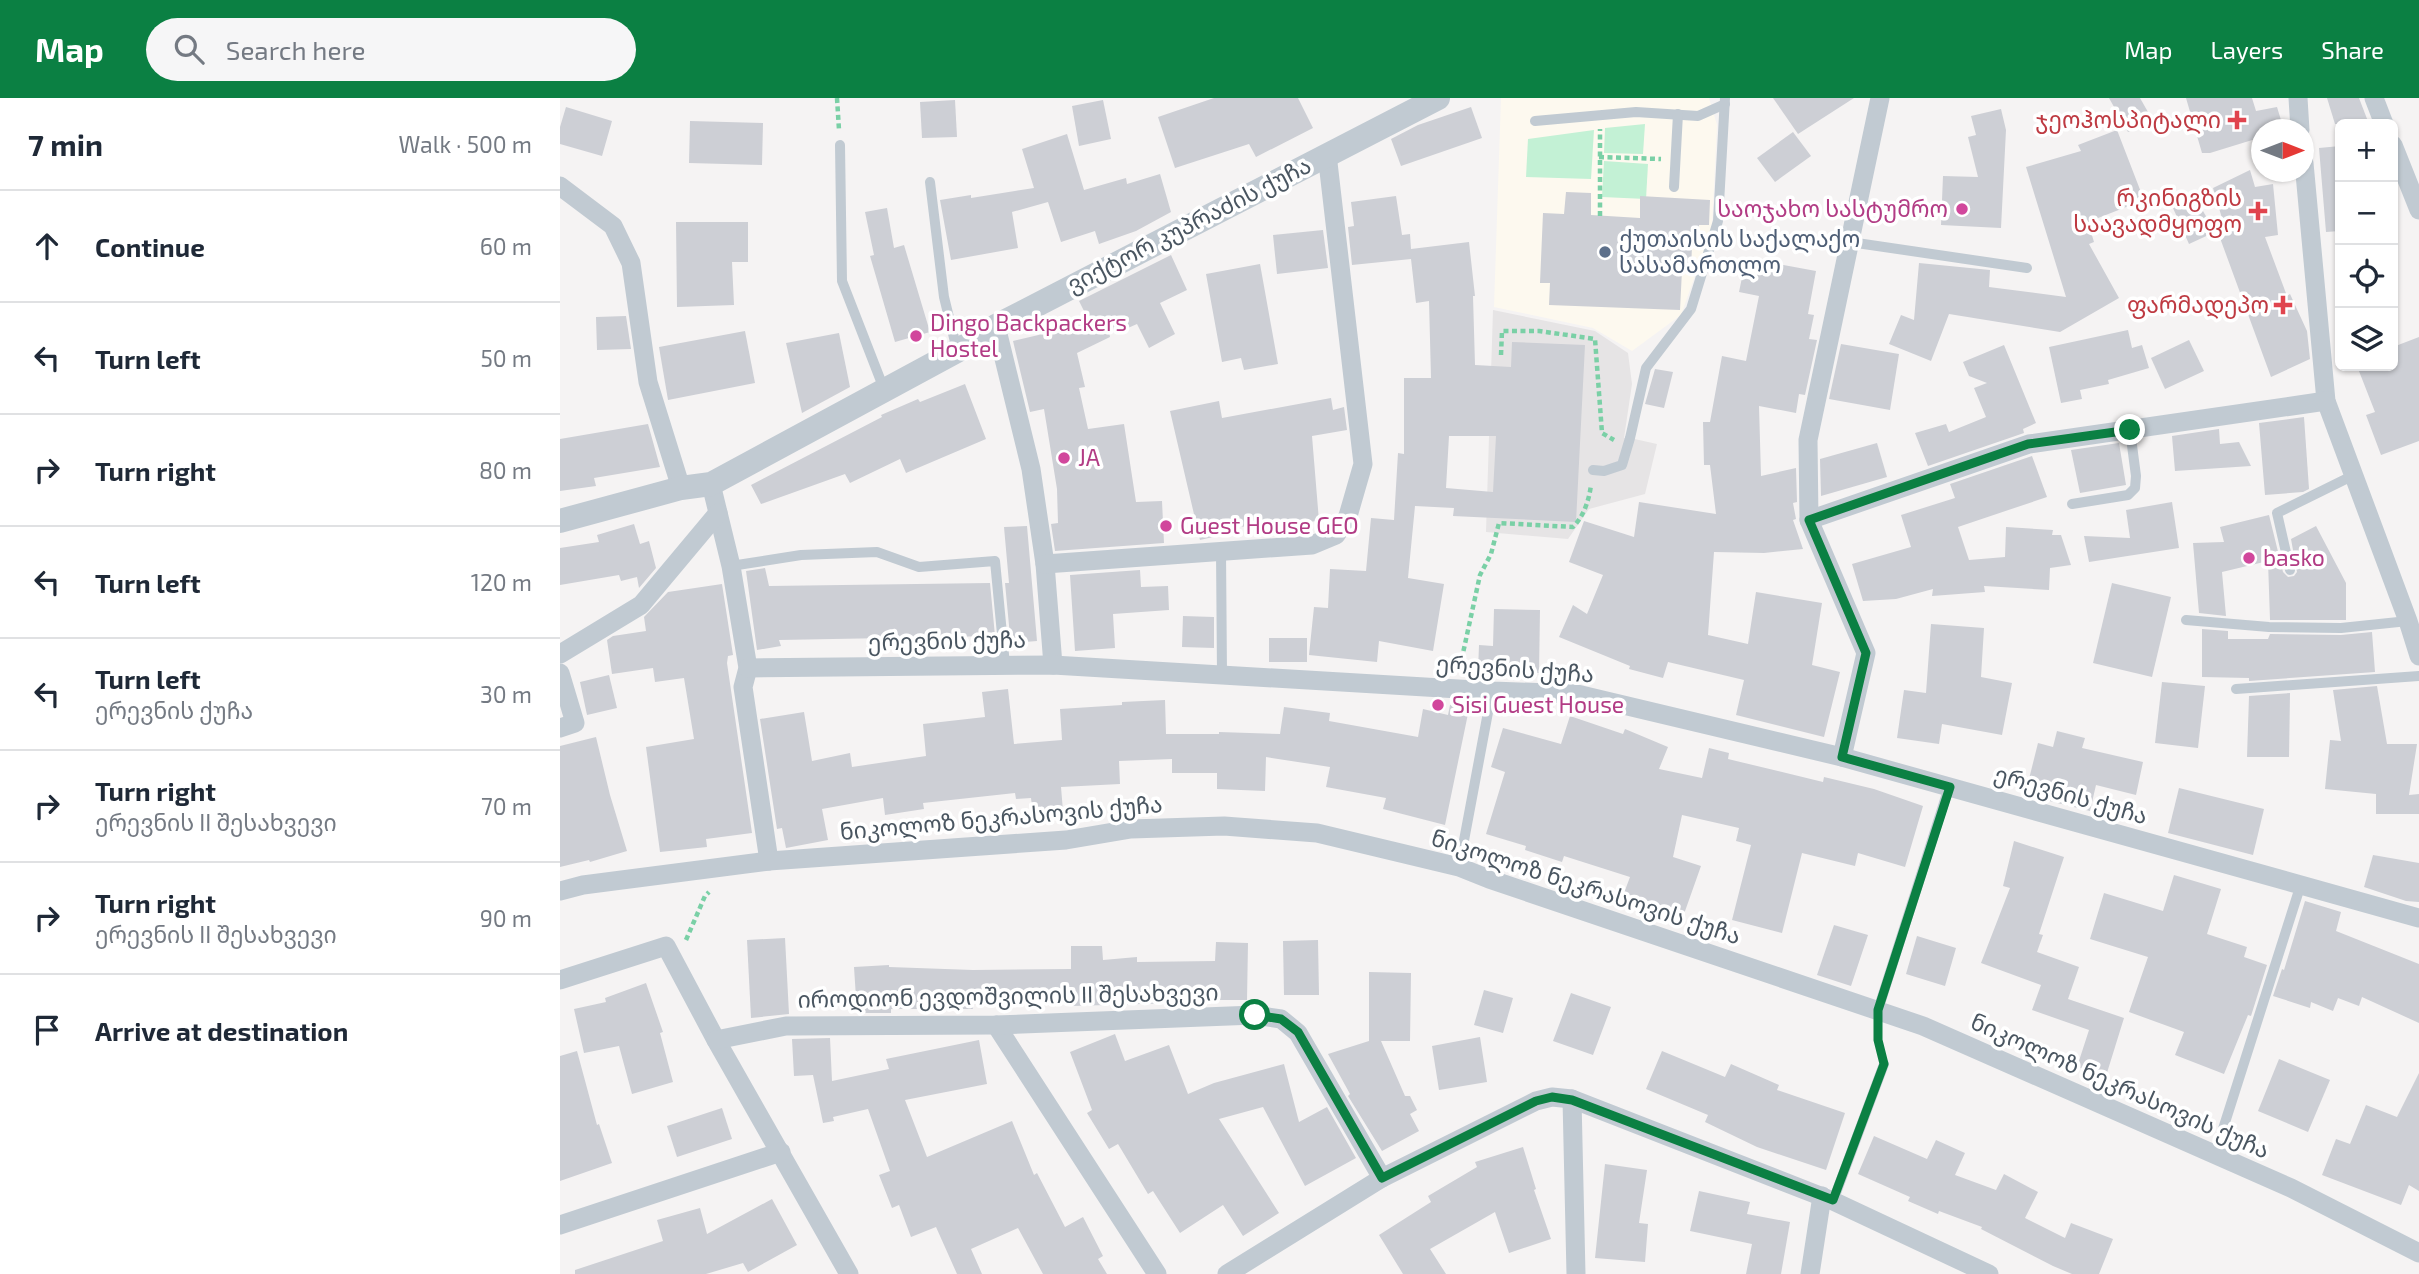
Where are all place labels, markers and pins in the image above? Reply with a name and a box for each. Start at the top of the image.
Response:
place label: ჯეოჰოსპიტალი [2035,105,2221,134]
marker: ჯეოჰოსპიტალი [2227,110,2247,130]
place label: რკინიგზის საავადმყოფო [2073,183,2242,238]
place label: საოჯახო სასტუმრო [1717,194,1948,223]
marker: საოჯახო სასტუმრო [1954,201,1970,217]
marker: რკინიგზის საავადმყოფო [2248,201,2268,221]
place label: ქუთაისის საქალაქო სასამართლო [1619,224,1860,279]
marker: ქუთაისის საქალაქო სასამართლო [1597,244,1613,260]
place label: ფარმადეპო [2127,290,2269,319]
marker: ფარმადეპო [2275,297,2291,313]
place label: Dingo Backpackers Hostel [930,308,1127,362]
marker: Dingo Backpackers Hostel [908,328,924,344]
place label: JA [1078,443,1101,471]
marker: JA [1056,450,1072,466]
place label: Guest House GEO [1180,511,1359,539]
marker: Guest House GEO [1158,518,1174,534]
place label: basko [2263,543,2325,571]
marker: basko [2241,550,2257,566]
place label: Sisi Guest House [1452,690,1624,718]
marker: Sisi Guest House [1430,697,1446,713]

